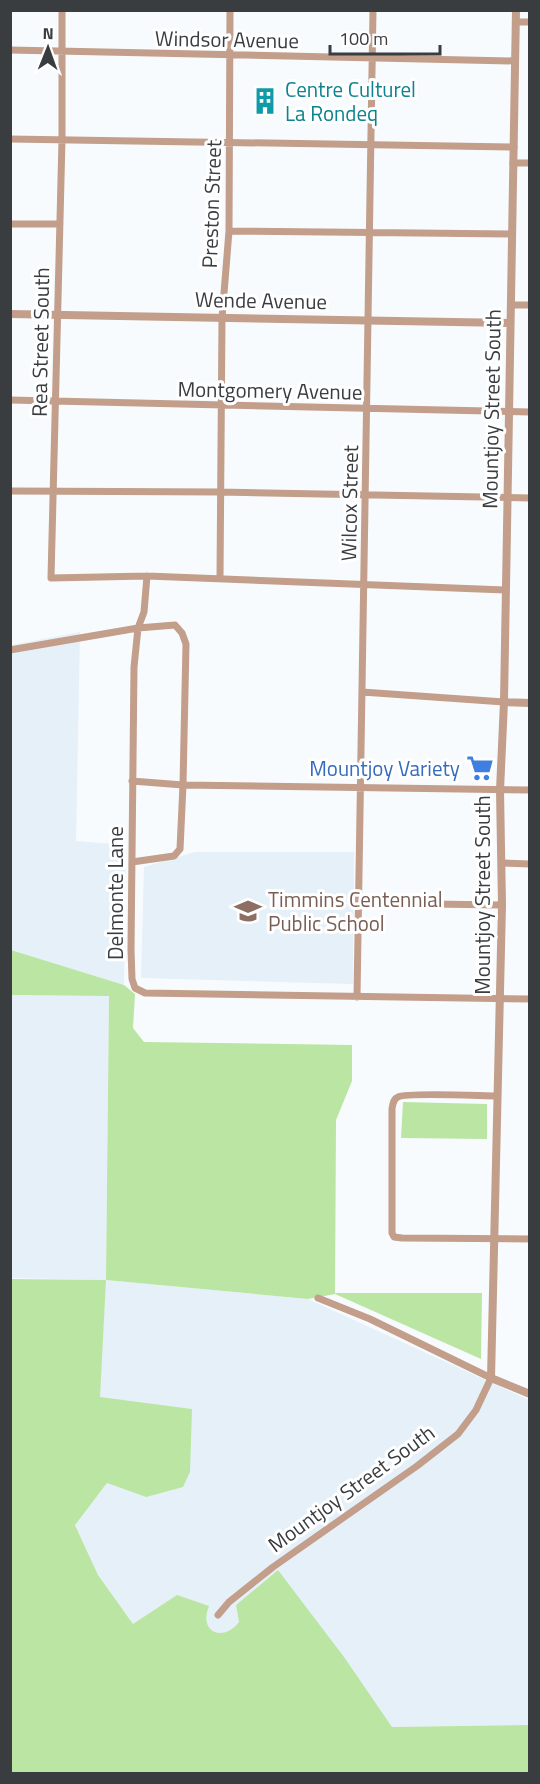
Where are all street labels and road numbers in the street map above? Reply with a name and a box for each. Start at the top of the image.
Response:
street label: Windsor Avenue [155,22,299,56]
street label: Preston Street [193,139,229,269]
street label: Rea Street South [23,267,57,417]
street label: Wende Avenue [195,283,327,317]
street label: Mountjoy Street South [473,309,509,509]
street label: Montgomery Avenue [177,372,363,408]
street label: Wilcox Street [332,444,366,561]
street label: Mountjoy Street South [466,795,498,995]
street label: Delmonte Lane [99,826,131,960]
street label: Mountjoy Street South [261,1416,441,1560]

